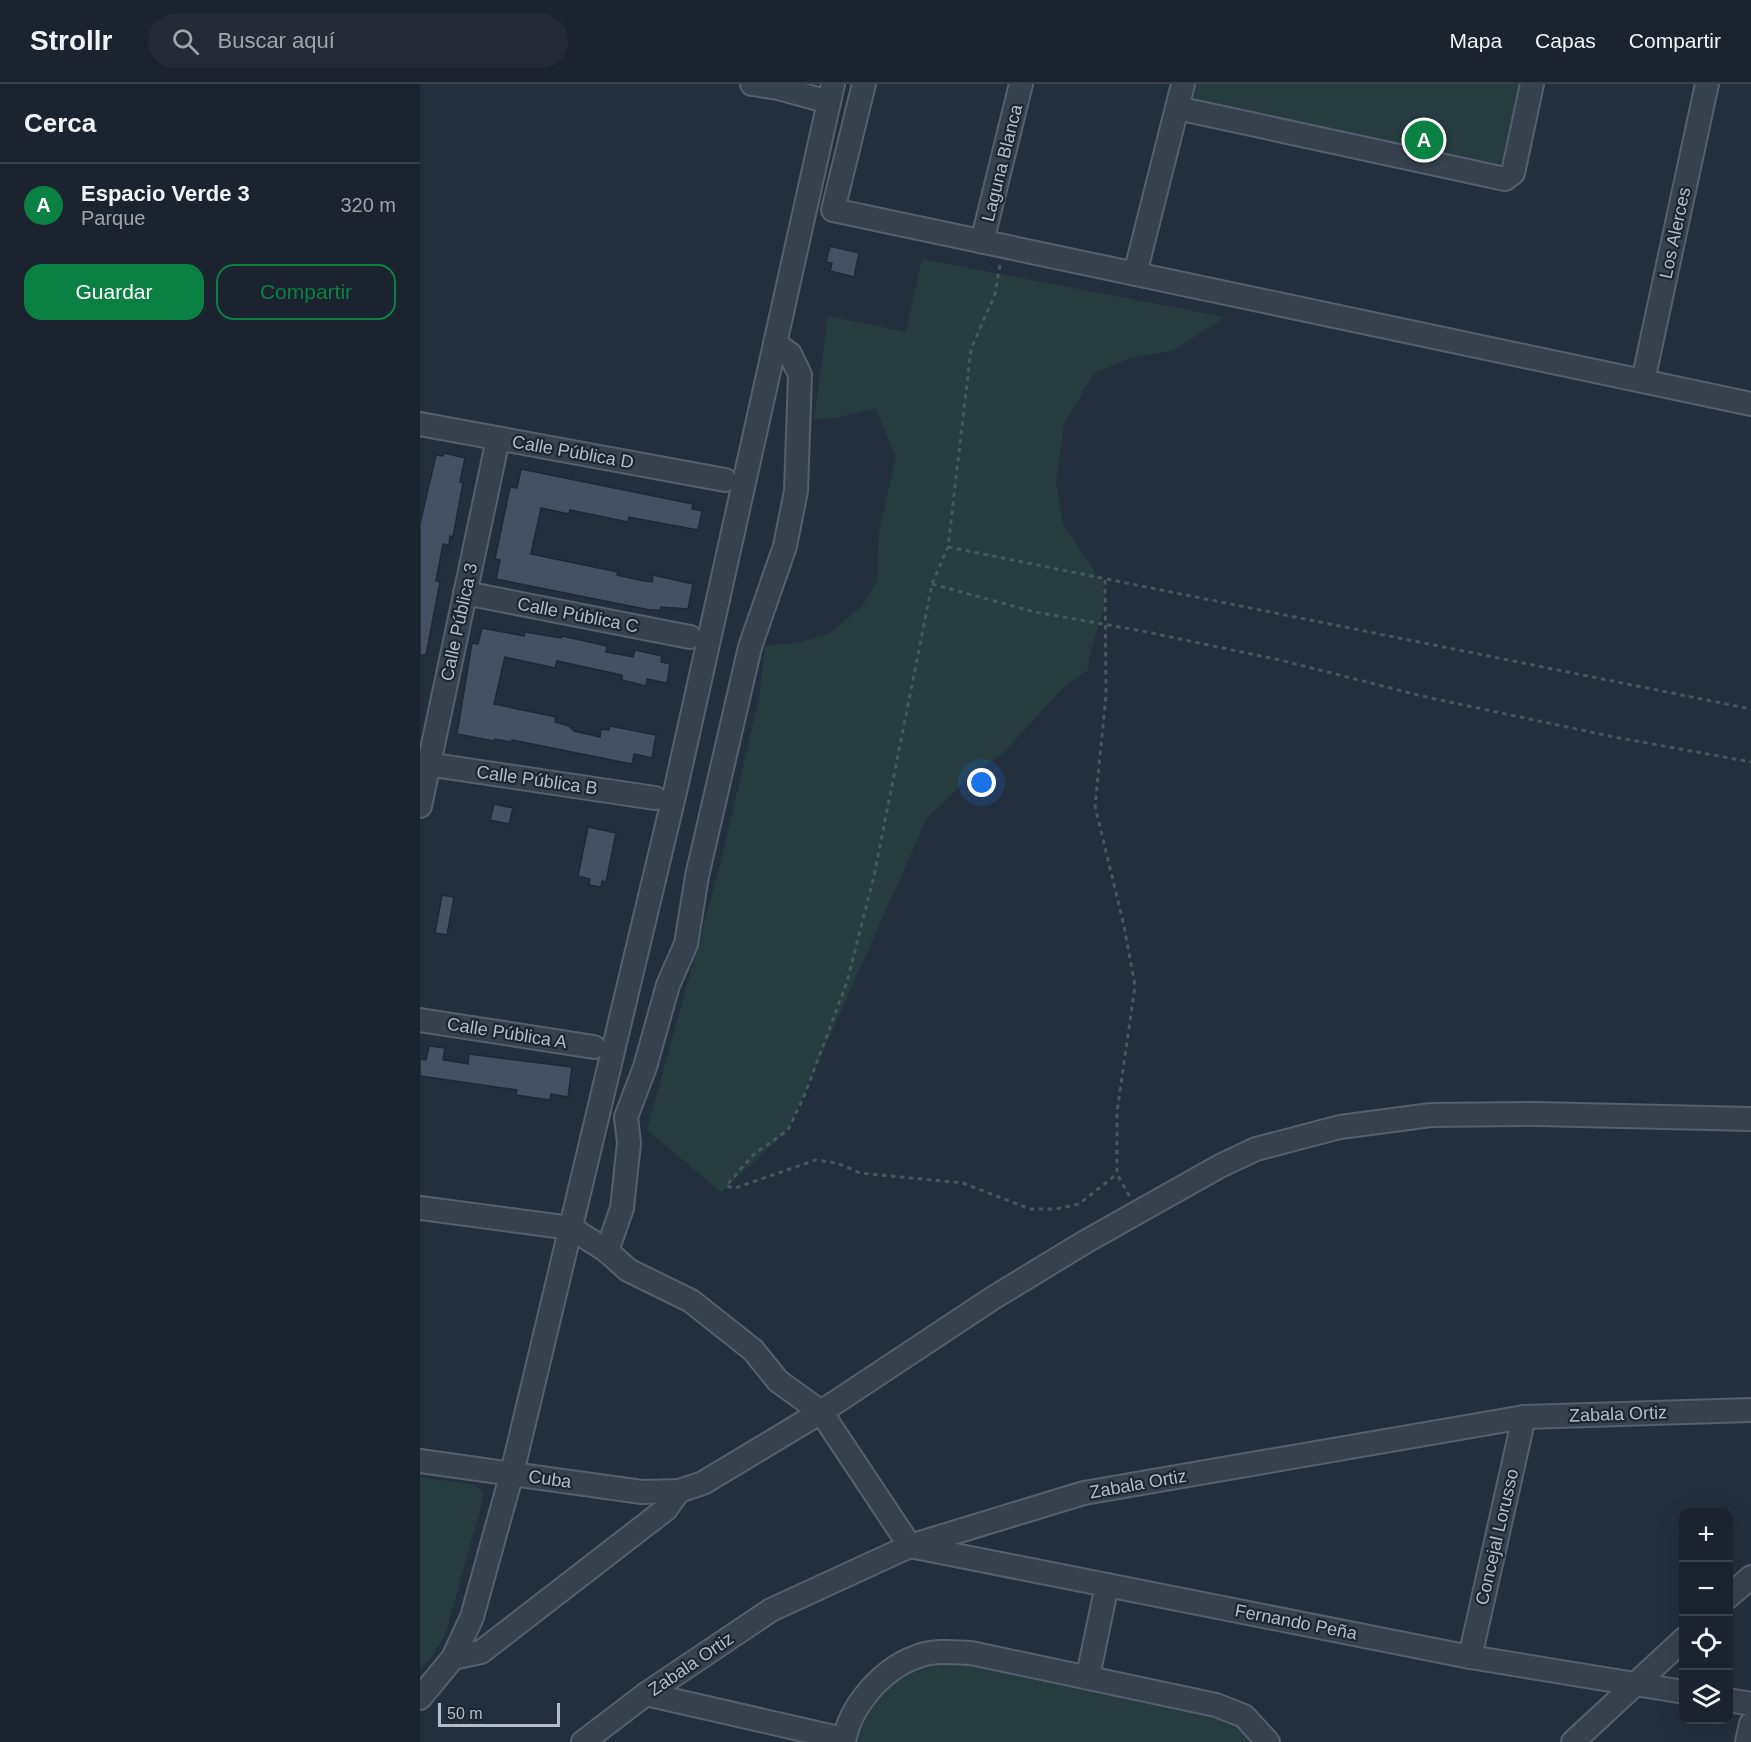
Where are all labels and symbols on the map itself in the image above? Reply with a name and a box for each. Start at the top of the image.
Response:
street label: Laguna Blanca [978,101,1026,224]
pin: A [1404,118,1444,162]
street label: Los Alerces [1656,185,1694,281]
street label: Calle Pública D [511,431,635,473]
street label: Calle Pública 3 [437,561,481,683]
street label: Calle Pública C [516,593,640,637]
street label: Calle Pública B [475,762,599,798]
your location [967,768,996,797]
street label: Calle Pública A [446,1014,568,1052]
street label: Zabala Ortiz [1569,1402,1667,1426]
street label: Cuba [527,1466,574,1492]
street label: Zabala Ortiz [1088,1466,1188,1502]
street label: Concejal Lorusso [1472,1467,1522,1607]
street label: Fernando Peña [1233,1600,1360,1644]
street label: Zabala Ortiz [645,1628,737,1700]
scale bar [438,1700,560,1728]

